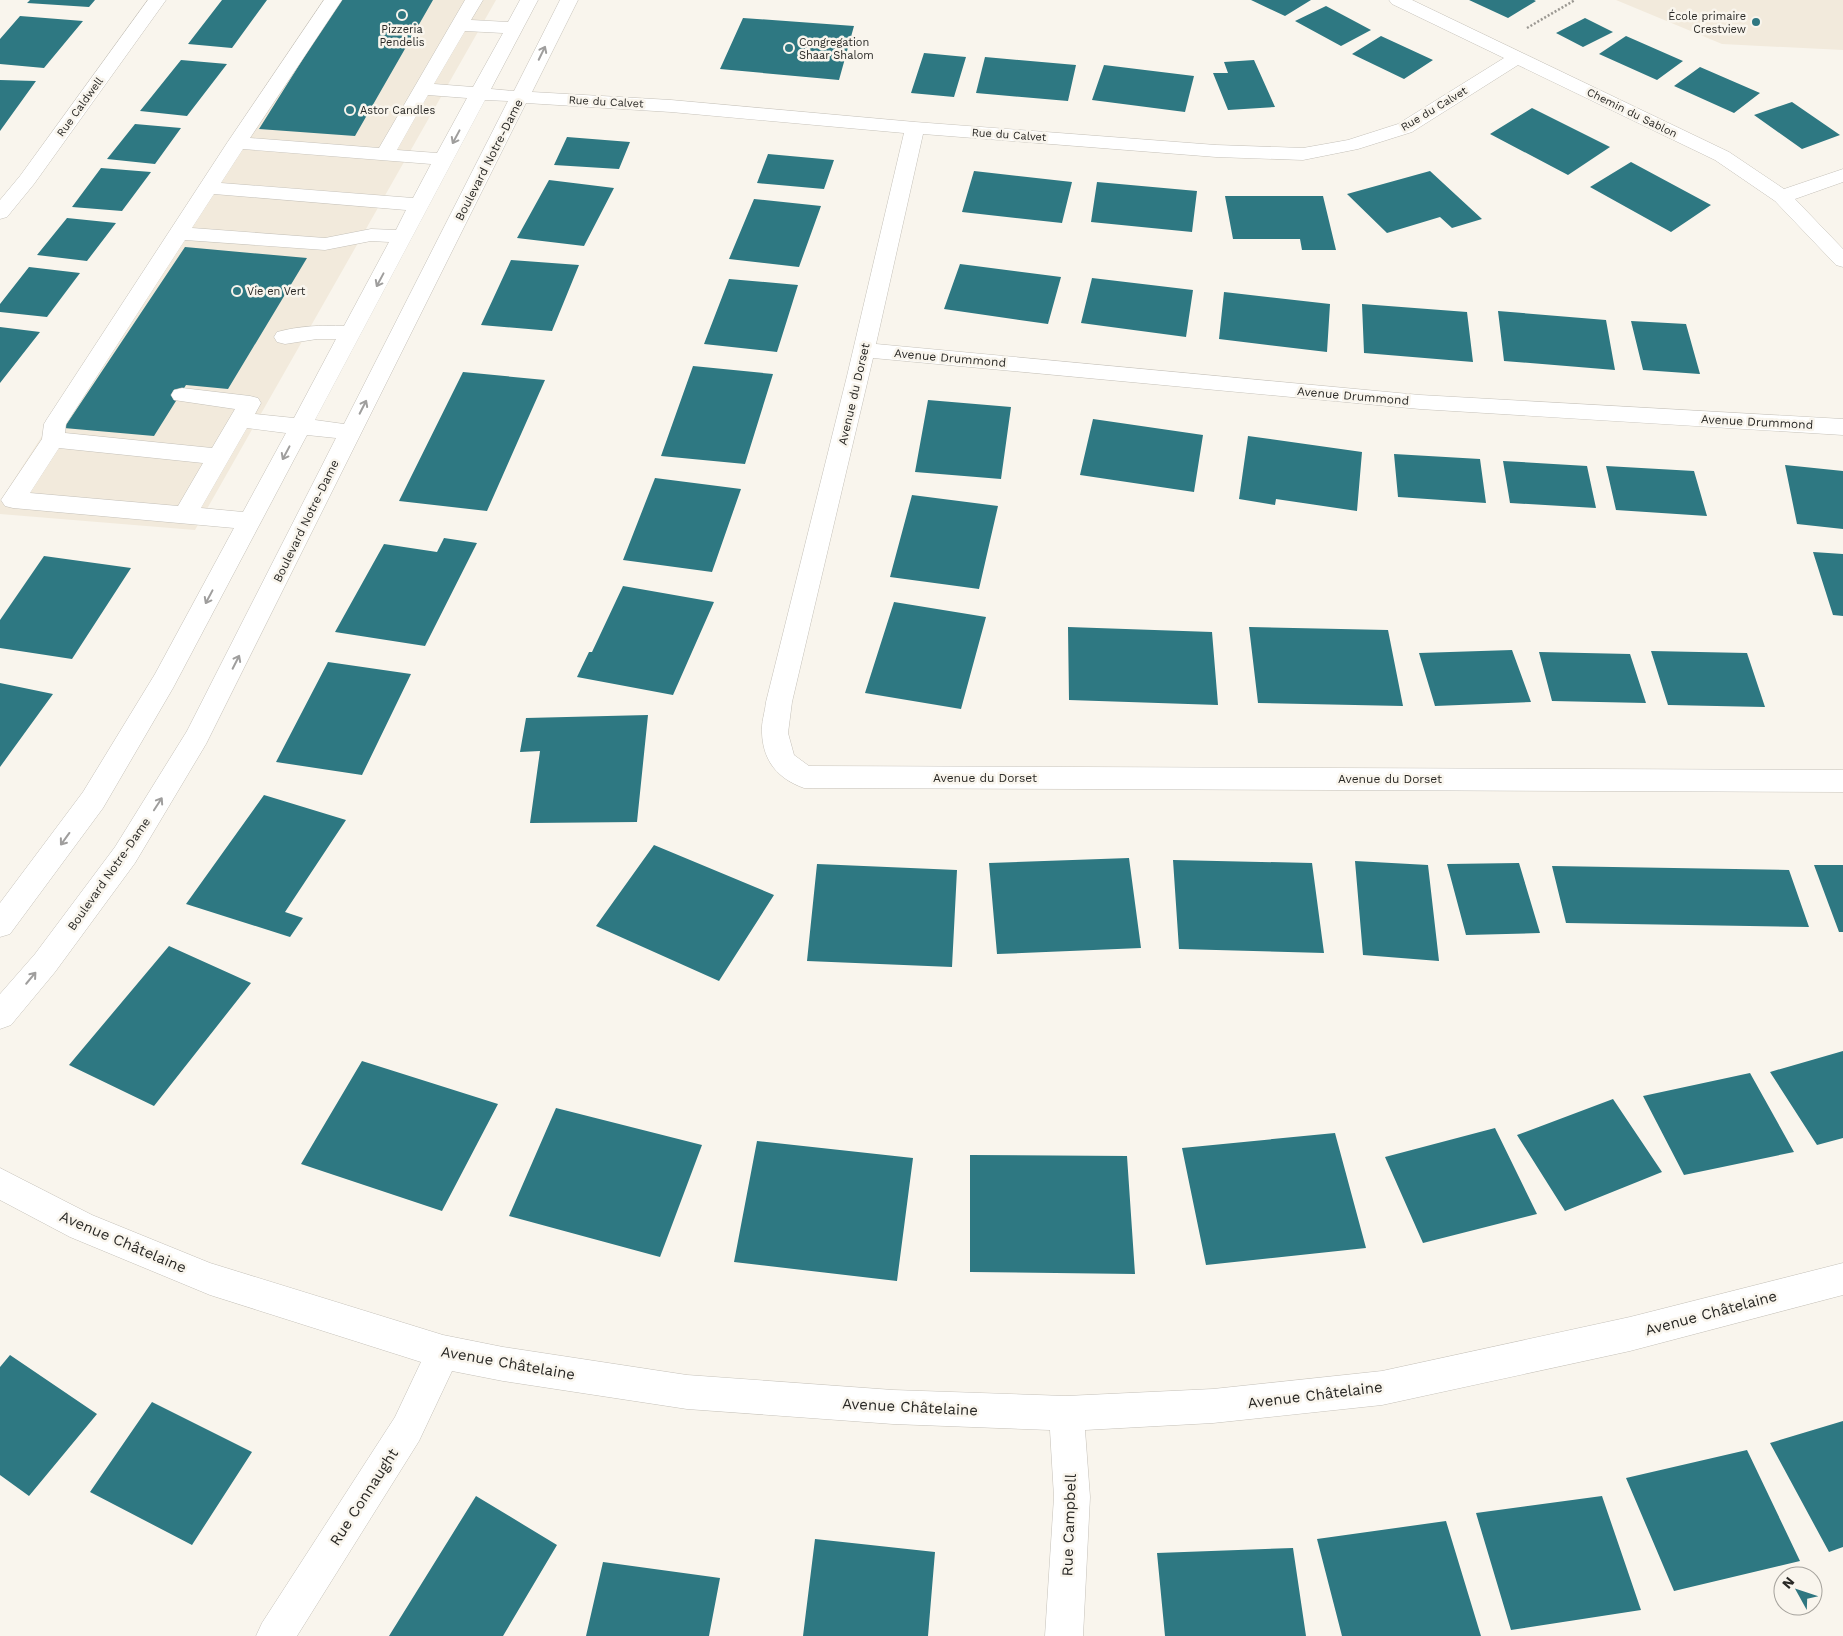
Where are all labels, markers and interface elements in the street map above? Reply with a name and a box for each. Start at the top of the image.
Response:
marker: Pizzeria Pendelis [396,9,408,21]
place label: École primaire Crestview [1668,9,1746,36]
marker: École primaire Crestview [1750,16,1762,28]
place label: Pizzeria Pendelis [379,23,425,49]
place label: Congregation Shaar Shalom [799,36,874,62]
marker: Congregation Shaar Shalom [783,42,795,54]
one-way arrow [538,46,548,61]
street label: Rue Caldwell [54,74,106,139]
street label: Rue du Calvet [1399,84,1470,134]
street label: Chemin du Sablon [1585,85,1679,141]
street label: Rue du Calvet [568,94,644,110]
street label: Boulevard Notre-Dame [452,97,526,223]
marker: Astor Candles [344,104,356,116]
place label: Astor Candles [360,104,435,117]
street label: Rue du Calvet [971,126,1047,144]
one-way arrow [451,129,461,143]
one-way arrow [374,272,384,286]
marker: Vie en Vert [231,285,243,297]
place label: Vie en Vert [247,285,306,298]
street label: Avenue du Dorset [835,342,873,446]
street label: Avenue Drummond [893,346,1007,370]
street label: Avenue Drummond [1296,384,1410,408]
one-way arrow [359,400,368,415]
street label: Avenue Drummond [1700,412,1814,432]
one-way arrow [281,446,291,461]
street label: Boulevard Notre-Dame [270,457,342,584]
one-way arrow [204,589,213,604]
one-way arrow [232,655,241,670]
street label: Avenue du Dorset [933,771,1037,785]
street label: Avenue du Dorset [1338,772,1442,786]
one-way arrow [153,798,163,812]
street label: Boulevard Notre-Dame [65,815,153,933]
one-way arrow [60,832,70,846]
one-way arrow [26,972,37,985]
street label: Avenue Châtelaine [57,1207,189,1277]
street label: Avenue Châtelaine [1643,1287,1779,1339]
street label: Avenue Châtelaine [440,1342,576,1384]
street label: Avenue Châtelaine [1246,1378,1384,1412]
street label: Avenue Châtelaine [842,1394,978,1420]
street label: Rue Connaught [326,1445,402,1549]
street label: Rue Campbell [1058,1473,1080,1577]
north arrow [1773,1566,1823,1616]
text: N [1779,1574,1798,1592]

